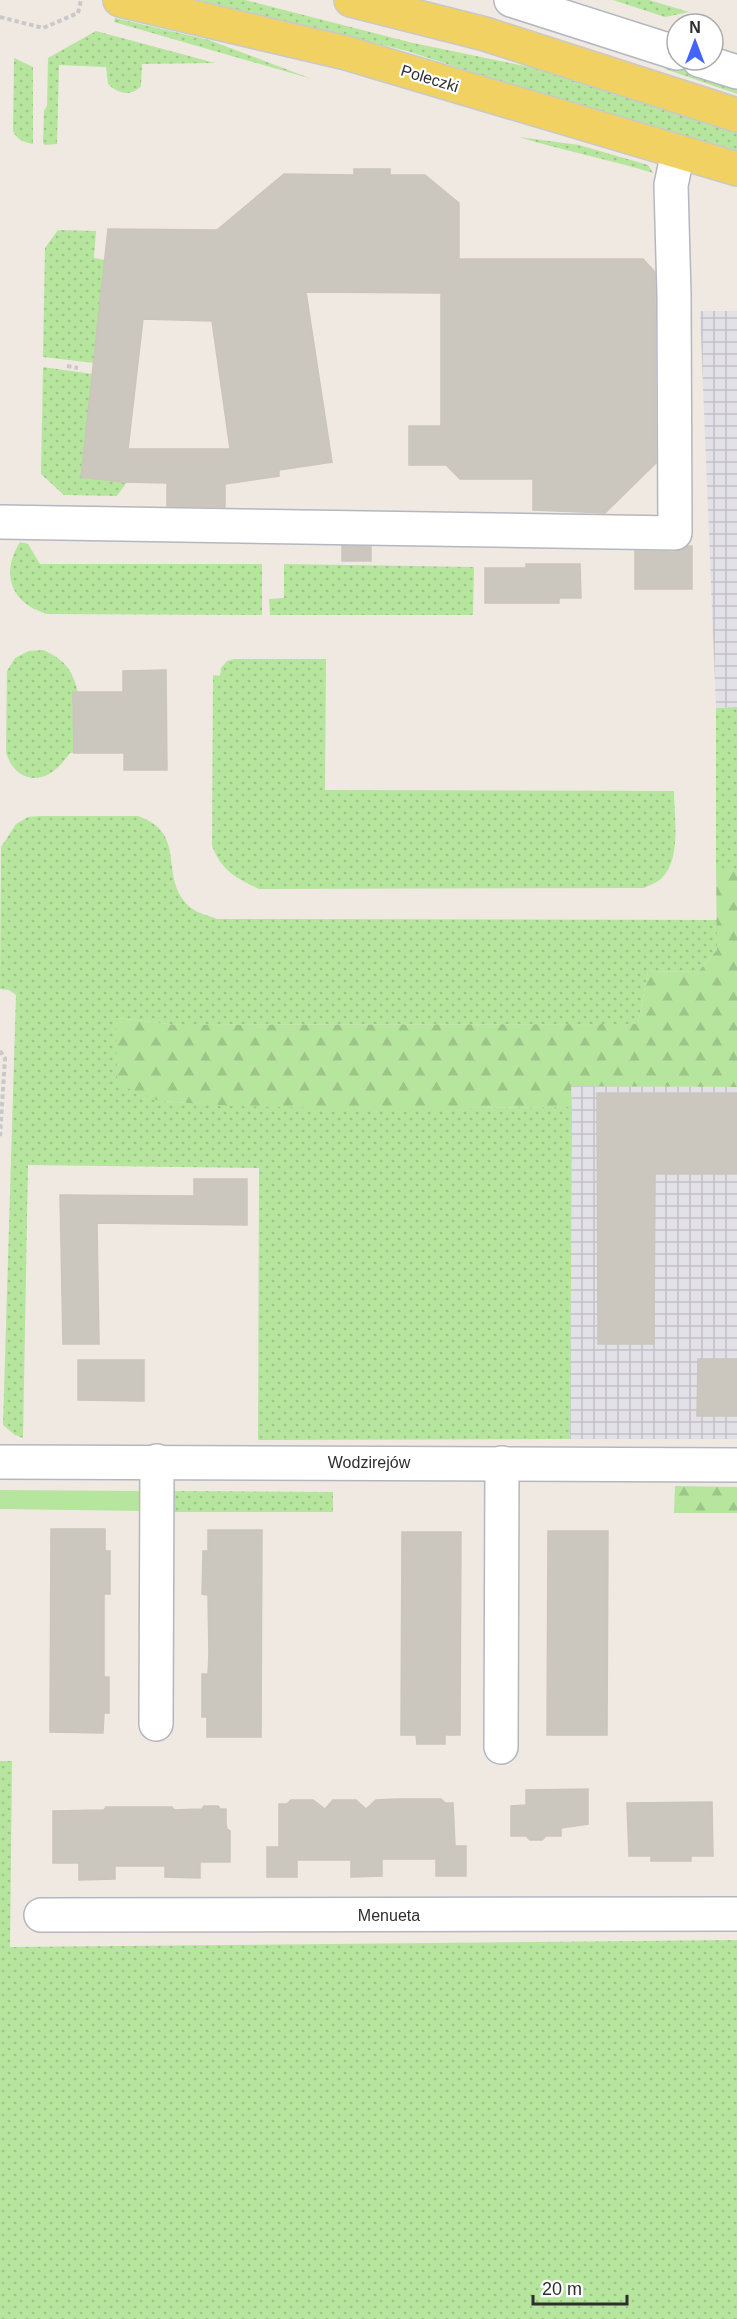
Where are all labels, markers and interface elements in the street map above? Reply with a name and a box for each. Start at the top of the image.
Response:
north arrow [665,12,725,72]
text: N [689,19,701,36]
street label: Poleczki [399,62,461,95]
street label: Wodzirejów [328,1454,411,1471]
street label: Menueta [358,1907,420,1924]
scale bar [533,2268,628,2306]
text: 20 m [542,2279,582,2299]

